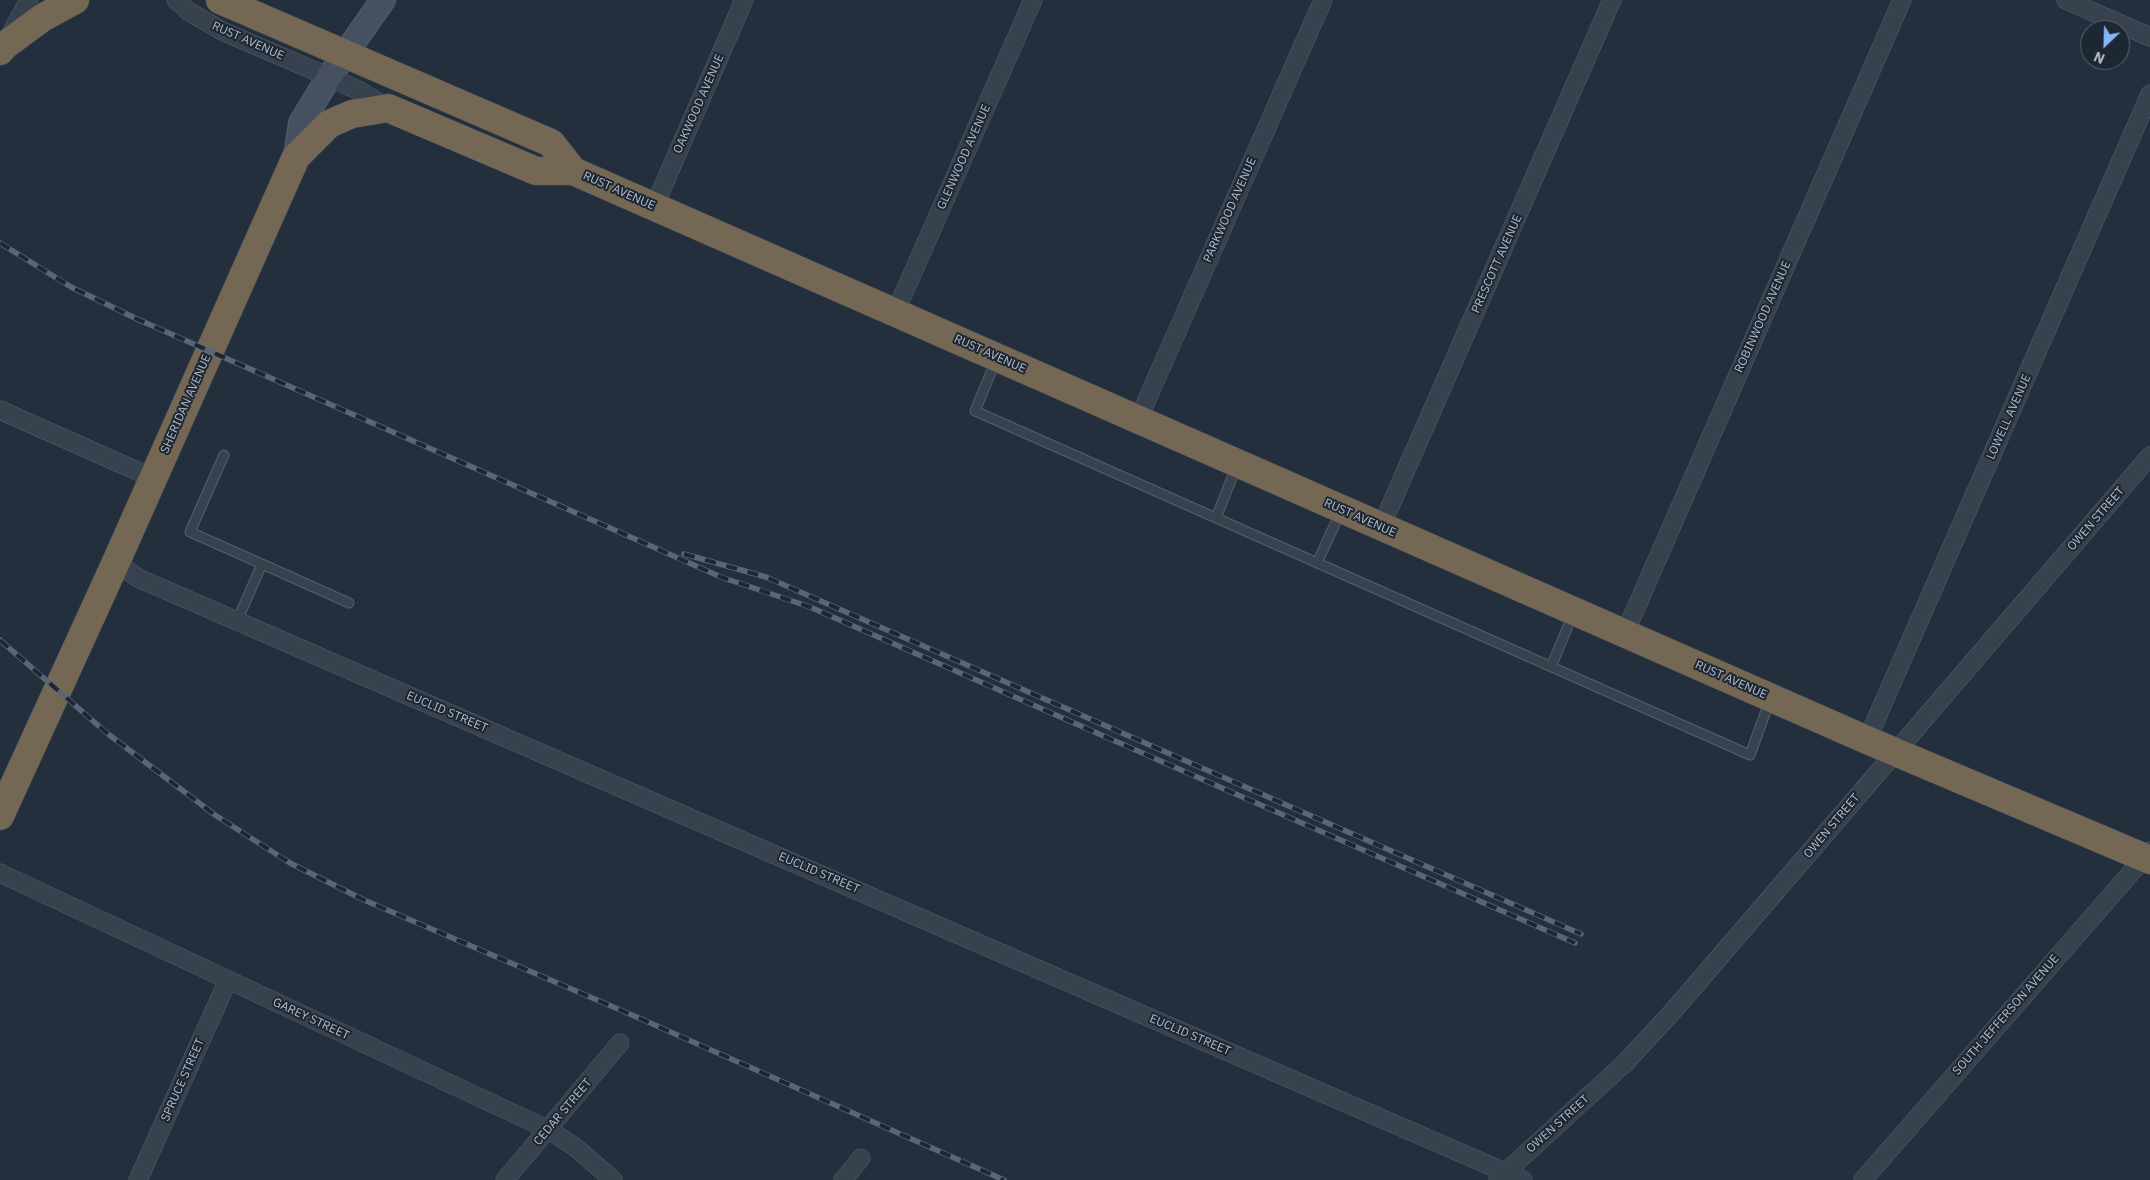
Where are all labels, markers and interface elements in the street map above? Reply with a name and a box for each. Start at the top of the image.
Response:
street label: RUST AVENUE [210,19,286,63]
north arrow [2080,20,2130,70]
text: N [2091,48,2108,68]
street label: OAKWOOD AVENUE [671,52,727,156]
street label: GLENWOOD AVENUE [934,102,994,212]
street label: PARKWOOD AVENUE [1200,155,1260,265]
street label: RUST AVENUE [581,169,657,213]
street label: PRESCOTT AVENUE [1469,212,1525,316]
street label: ROBINWOOD AVENUE [1732,259,1794,375]
street label: RUST AVENUE [952,332,1028,376]
street label: SHERIDAN AVENUE [158,352,214,456]
street label: LOWELL AVENUE [1984,372,2034,462]
street label: OWEN STREET [2064,484,2128,554]
street label: RUST AVENUE [1322,496,1398,540]
street label: RUST AVENUE [1693,658,1769,702]
street label: EUCLID STREET [404,688,490,736]
street label: OWEN STREET [1801,791,1863,861]
street label: EUCLID STREET [776,849,862,897]
street label: SOUTH JEFFERSON AVENUE [1950,952,2062,1078]
street label: GAREY STREET [271,995,351,1043]
street label: EUCLID STREET [1147,1011,1233,1059]
street label: SPRUCE STREET [158,1036,208,1124]
street label: CEDAR STREET [531,1076,595,1148]
street label: OWEN STREET [1524,1092,1592,1156]

